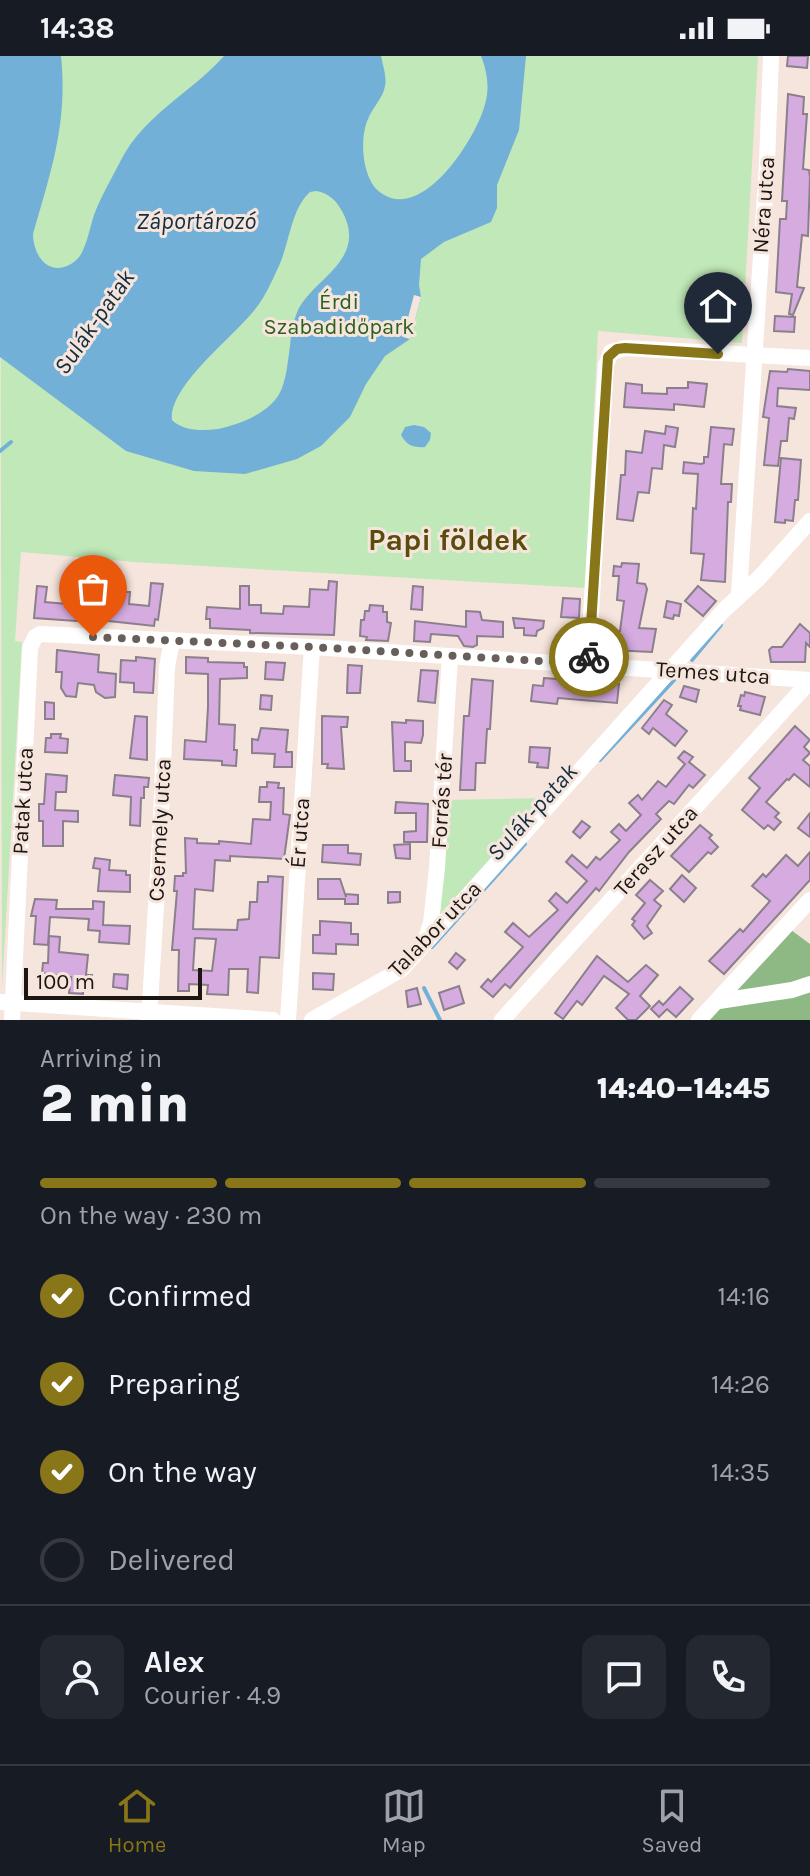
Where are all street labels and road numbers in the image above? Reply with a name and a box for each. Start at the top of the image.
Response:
street label: Néra utca [748,156,780,254]
street label: Temes utca [655,656,771,690]
street label: Patak utca [7,747,39,855]
street label: Forrás tér [426,753,458,849]
street label: Csermely utca [143,758,177,902]
street label: Ér utca [284,797,315,869]
street label: Terasz utca [609,800,703,902]
street label: Talabor utca [383,876,487,982]

